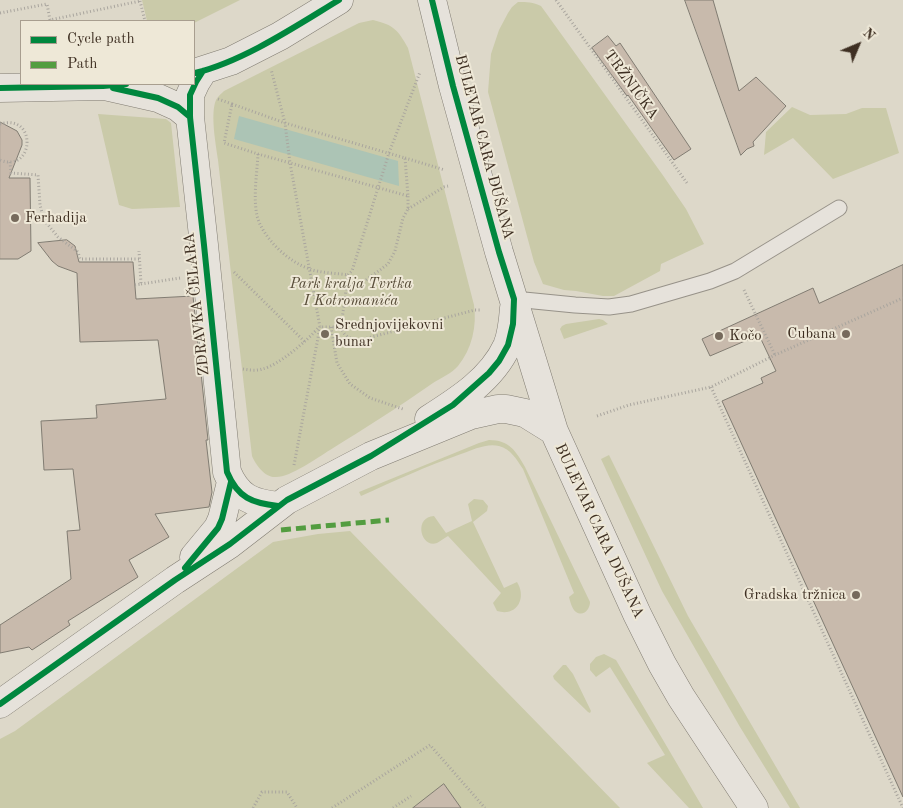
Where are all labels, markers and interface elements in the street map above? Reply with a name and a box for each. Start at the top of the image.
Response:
legend [20,20,195,85]
north arrow [833,20,883,70]
text: N [860,26,877,43]
text: Cycle path [67,32,135,47]
street label: TRŽNIČKA [600,47,662,123]
street label: BULEVAR CARA DUŠANA [451,53,517,241]
text: Path [67,57,97,72]
place label: Ferhadija [25,209,87,227]
marker: Ferhadija [9,212,21,224]
street label: ZDRAVKA ČELARA [181,231,213,377]
park label: Park kralja Tvrtka I Kotromanića [290,275,412,310]
place label: Srednjovijekovni bunar [335,316,443,351]
place label: Cubana [787,325,836,343]
place label: Kočo [729,327,762,345]
marker: Srednjovijekovni bunar [319,328,331,340]
marker: Cubana [840,328,852,340]
marker: Kočo [713,330,725,342]
street label: BULEVAR CARA DUŠANA [551,441,647,621]
place label: Gradska tržnica [744,586,846,604]
marker: Gradska tržnica [850,589,862,601]

